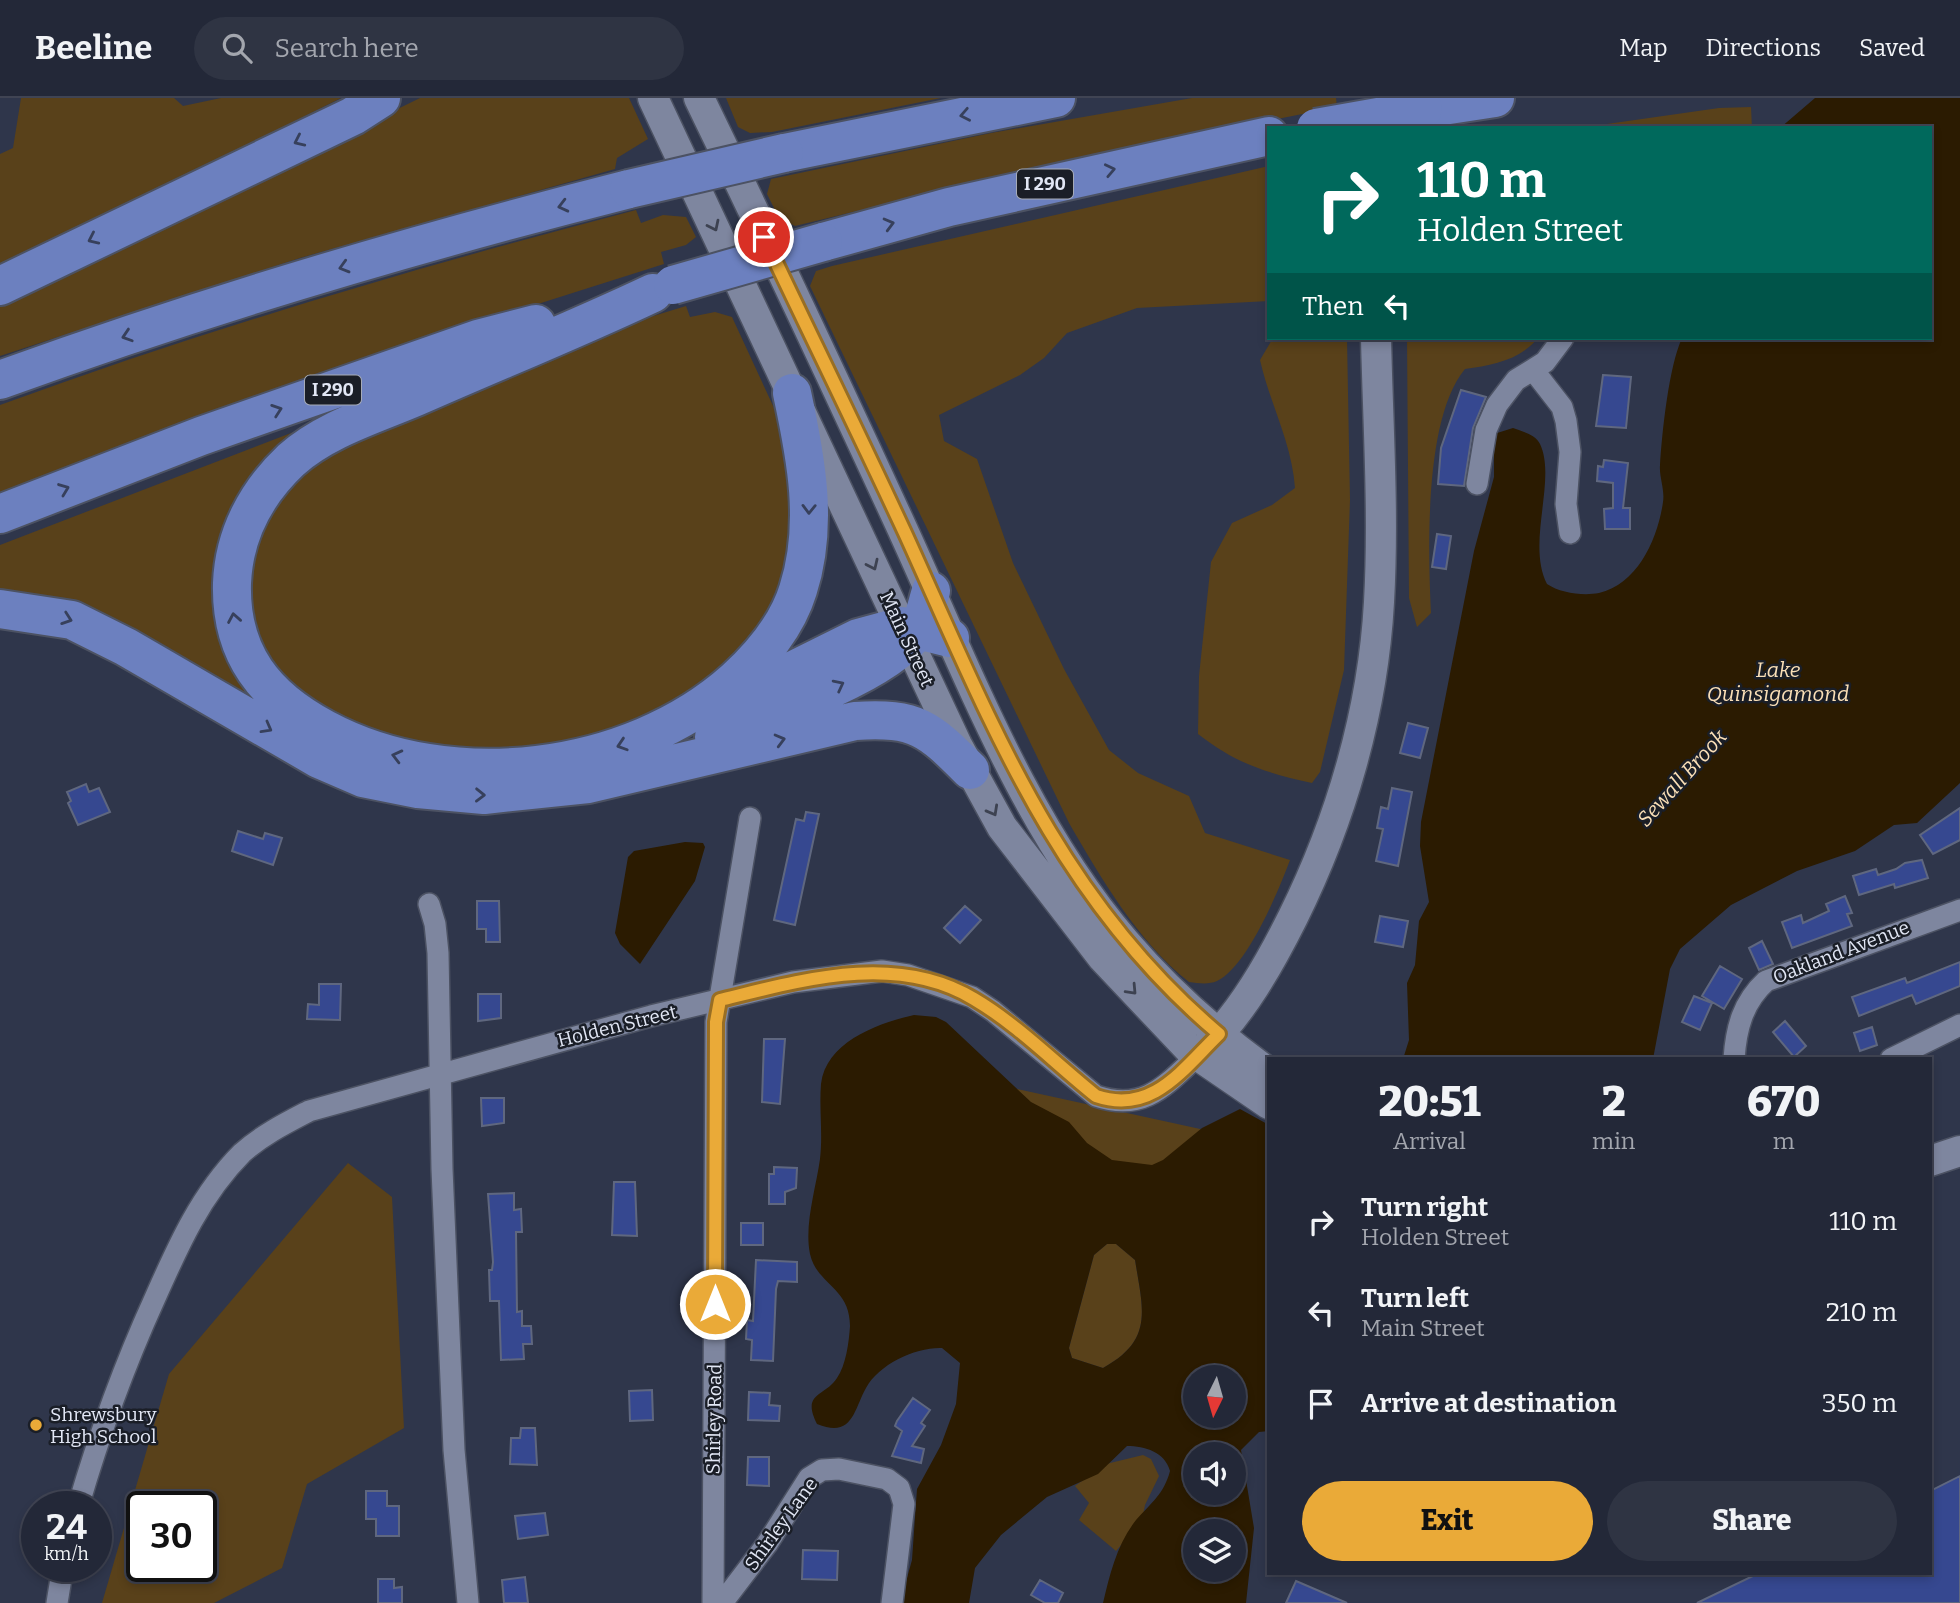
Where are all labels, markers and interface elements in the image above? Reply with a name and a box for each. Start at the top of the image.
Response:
search box [194,17,684,80]
text: Beeline [35,28,152,68]
icon: search [218,29,256,67]
text: Search here [274,33,419,64]
text: Map [1619,34,1668,62]
text: Directions [1706,34,1821,62]
text: Saved [1859,34,1925,62]
one-way arrow [959,107,971,122]
one-way arrow [294,133,306,147]
text: 110 m [1417,151,1546,210]
icon: right [1302,154,1393,245]
one-way arrow [1104,163,1116,178]
road number: I 290 [1017,170,1073,198]
one-way arrow [557,198,569,212]
pin [734,207,794,267]
text: Holden Street [1417,211,1623,249]
one-way arrow [883,217,895,232]
icon: arrive [745,218,783,256]
one-way arrow [705,219,719,231]
one-way arrow [88,230,100,244]
one-way arrow [338,258,350,273]
icon: left [1378,287,1416,325]
text: Then [1302,291,1364,322]
one-way arrow [121,328,133,342]
road number: I 290 [305,376,361,404]
one-way arrow [270,404,282,418]
one-way arrow [57,484,69,498]
one-way arrow [801,504,817,514]
one-way arrow [864,558,878,570]
street label: Main Street [875,588,939,690]
one-way arrow [61,611,73,625]
one-way arrow [227,612,242,623]
water label: Lake Quinsigamond [1707,657,1849,707]
one-way arrow [832,679,844,693]
one-way arrow [259,720,272,733]
water label: Sewall Brook [1632,724,1733,832]
one-way arrow [774,734,786,748]
one-way arrow [616,737,628,752]
one-way arrow [391,750,403,764]
one-way arrow [475,787,486,803]
one-way arrow [985,804,998,816]
street label: Oakland Avenue [1770,915,1912,989]
one-way arrow [1124,982,1137,995]
street label: Holden Street [555,1000,679,1052]
text: 20:51 [1379,1077,1481,1127]
text: 2 [1602,1077,1626,1127]
text: 670 [1747,1077,1820,1127]
text: Arrival [1393,1127,1466,1155]
text: min [1592,1127,1635,1155]
text: m [1773,1127,1795,1155]
text: Turn right [1361,1192,1488,1223]
icon: right [1302,1203,1340,1241]
text: 110 m [1829,1206,1897,1237]
text: Holden Street [1361,1223,1509,1251]
position arrow [678,1267,752,1341]
text: Turn left [1361,1283,1469,1314]
icon: left [1302,1294,1340,1332]
text: 210 m [1826,1297,1897,1328]
text: Main Street [1361,1314,1485,1342]
street label: Shirley Road [702,1363,726,1475]
north arrow [1183,1365,1246,1428]
map controls [1183,1365,1246,1582]
icon: arrive [1302,1385,1340,1423]
text: Arrive at destination [1361,1388,1616,1419]
text: 350 m [1822,1388,1897,1419]
place label: Shrewsbury High School [50,1403,157,1448]
marker: Shrewsbury High School [28,1417,44,1433]
button: sound [1183,1442,1246,1505]
street label: Shirley Lane [740,1473,822,1575]
button: Exit [1302,1481,1593,1561]
button: Share [1607,1481,1897,1561]
speed limit sign: 30 [126,1491,217,1582]
text: 24 [46,1506,87,1548]
button: layers [1183,1519,1246,1582]
text: km/h [44,1543,89,1565]

